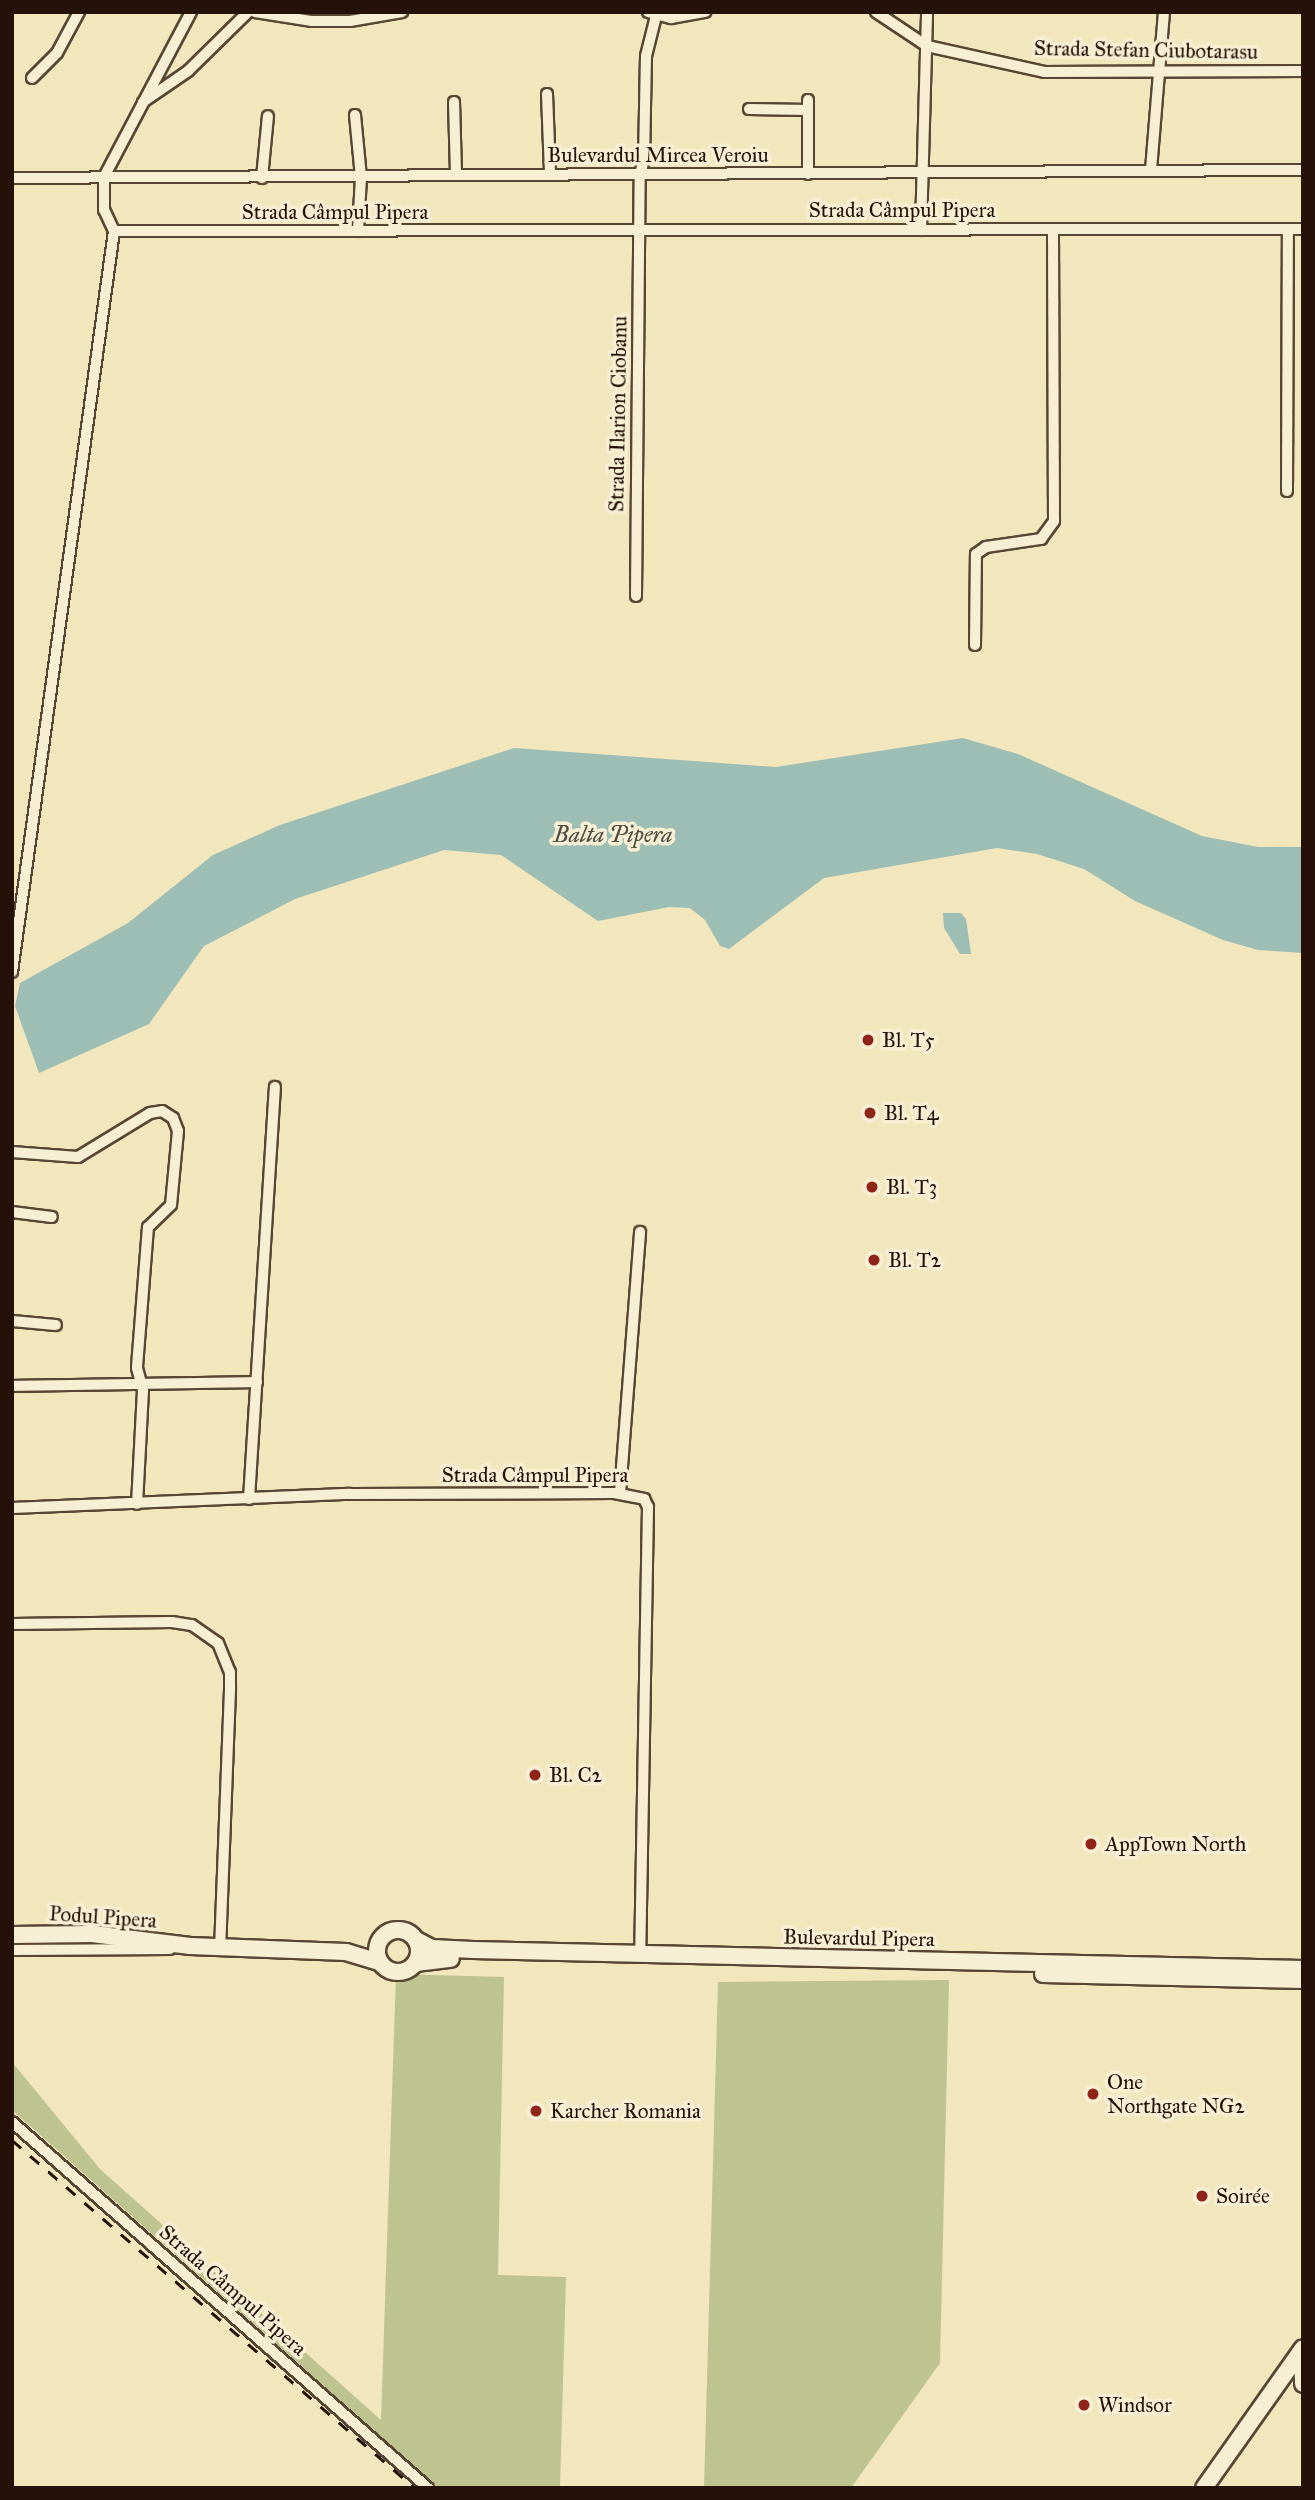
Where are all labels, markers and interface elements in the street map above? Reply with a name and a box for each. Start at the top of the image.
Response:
street label: Strada Stefan Ciubotarasu [1034,35,1258,65]
street label: Bulevardul Mircea Veroiu [547,142,769,168]
street label: Strada Câmpul Pipera [809,197,995,223]
street label: Strada Câmpul Pipera [242,199,428,225]
street label: Strada Ilarion Ciobanu [604,316,632,512]
water label: Balta Pipera [554,820,672,848]
place label: Bl. T5 [882,1027,935,1053]
marker: Bl. T5 [860,1032,876,1048]
place label: Bl. T4 [884,1100,939,1126]
marker: Bl. T4 [862,1105,878,1121]
place label: Bl. T3 [886,1174,937,1200]
marker: Bl. T3 [864,1179,880,1195]
place label: Bl. T2 [888,1247,941,1273]
marker: Bl. T2 [866,1252,882,1268]
street label: Strada Câmpul Pipera [442,1462,628,1488]
place label: Bl. C2 [549,1762,602,1788]
marker: Bl. C2 [527,1767,543,1783]
place label: AppTown North [1105,1831,1247,1857]
marker: AppTown North [1083,1836,1099,1852]
street label: Podul Pipera [48,1901,158,1933]
street label: Bulevardul Pipera [783,1924,935,1952]
place label: One Northgate NG2 [1107,2069,1245,2119]
marker: One Northgate NG2 [1085,2086,1101,2102]
place label: Karcher Romania [550,2098,701,2124]
marker: Karcher Romania [528,2103,544,2119]
place label: Soirée [1216,2183,1270,2209]
marker: Soirée [1194,2188,1210,2204]
street label: Strada Câmpul Pipera [154,2219,312,2361]
place label: Windsor [1098,2392,1172,2418]
marker: Windsor [1076,2397,1092,2413]

